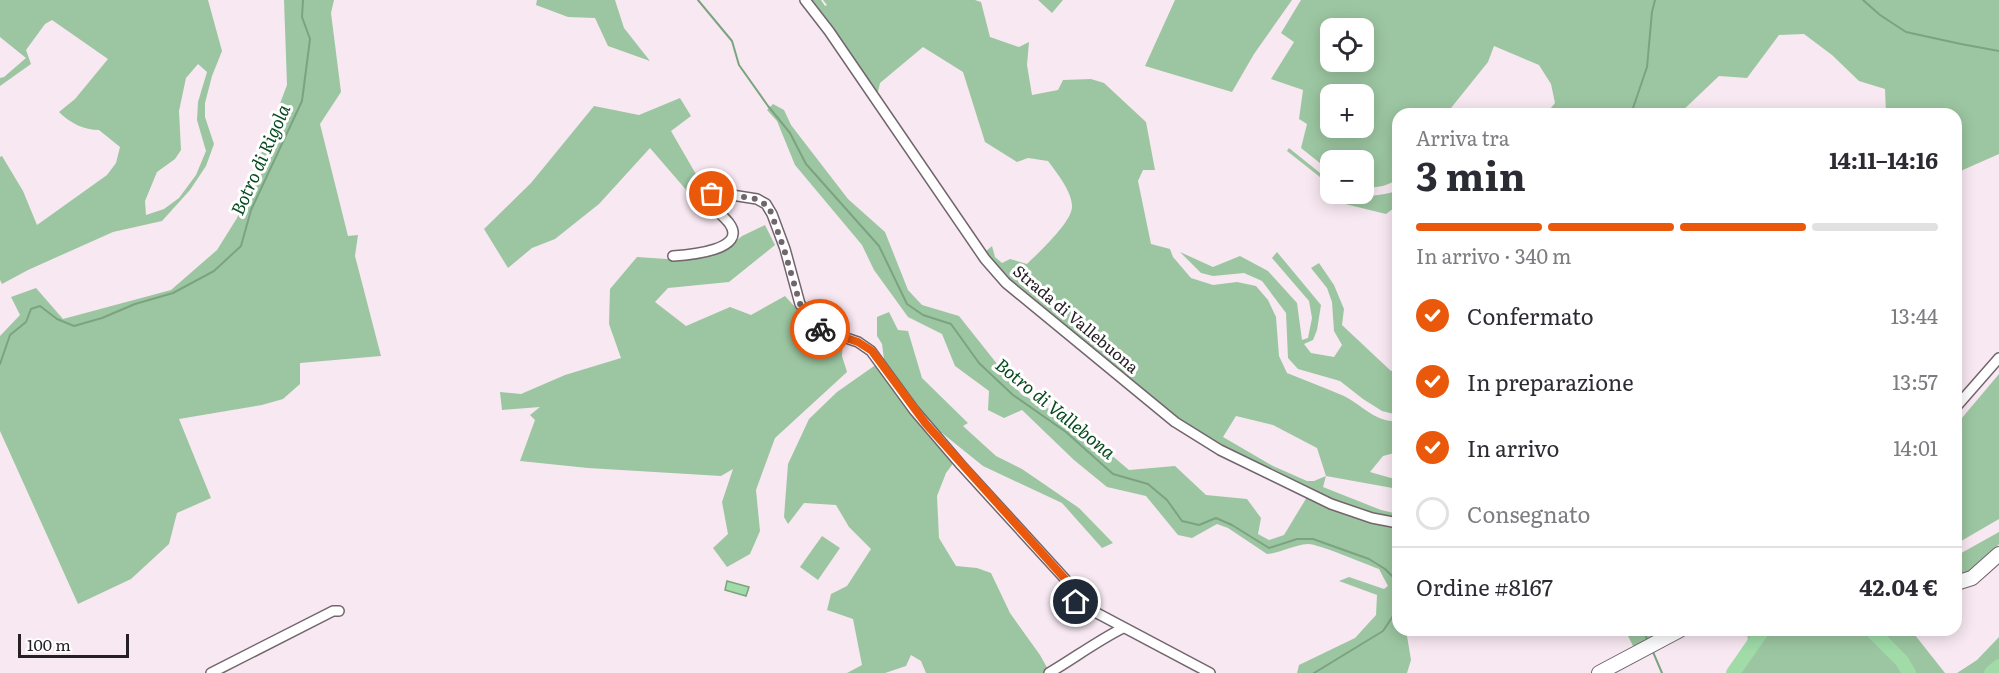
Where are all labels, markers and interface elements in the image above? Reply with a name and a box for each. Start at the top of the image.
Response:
map controls [1320,18,1374,204]
button: locate [1320,18,1374,72]
button: + [1320,84,1374,138]
water label: Botro di Rigola [223,99,296,219]
text: Arriva tra [1416,122,1510,152]
text: 14:11–14:16 [1829,143,1938,176]
text: 3 min [1416,145,1526,203]
button: − [1320,150,1374,204]
pin [686,168,737,219]
icon: bag [695,177,728,210]
text: In arrivo · 340 m [1416,240,1571,270]
street label: Strada di Vallebuona [1009,258,1145,378]
courier [790,299,850,359]
icon: check [1416,299,1449,332]
text: Confermato [1467,299,1594,332]
text: 13:44 [1891,300,1938,330]
icon: bike [804,313,837,346]
water label: Botro di Vallebona [990,351,1122,465]
icon: check [1416,365,1449,398]
text: In preparazione [1467,365,1634,398]
text: 13:57 [1892,366,1938,396]
icon: check [1416,431,1449,464]
text: In arrivo [1467,431,1559,464]
text: 14:01 [1893,432,1938,462]
text: Consegnato [1467,497,1590,530]
text: Ordine #8167 [1416,570,1553,603]
text: 42.04 € [1859,570,1938,603]
pin [1050,576,1101,627]
icon: home [1059,585,1092,618]
scale bar [18,631,129,658]
text: 100 m [27,632,71,656]

